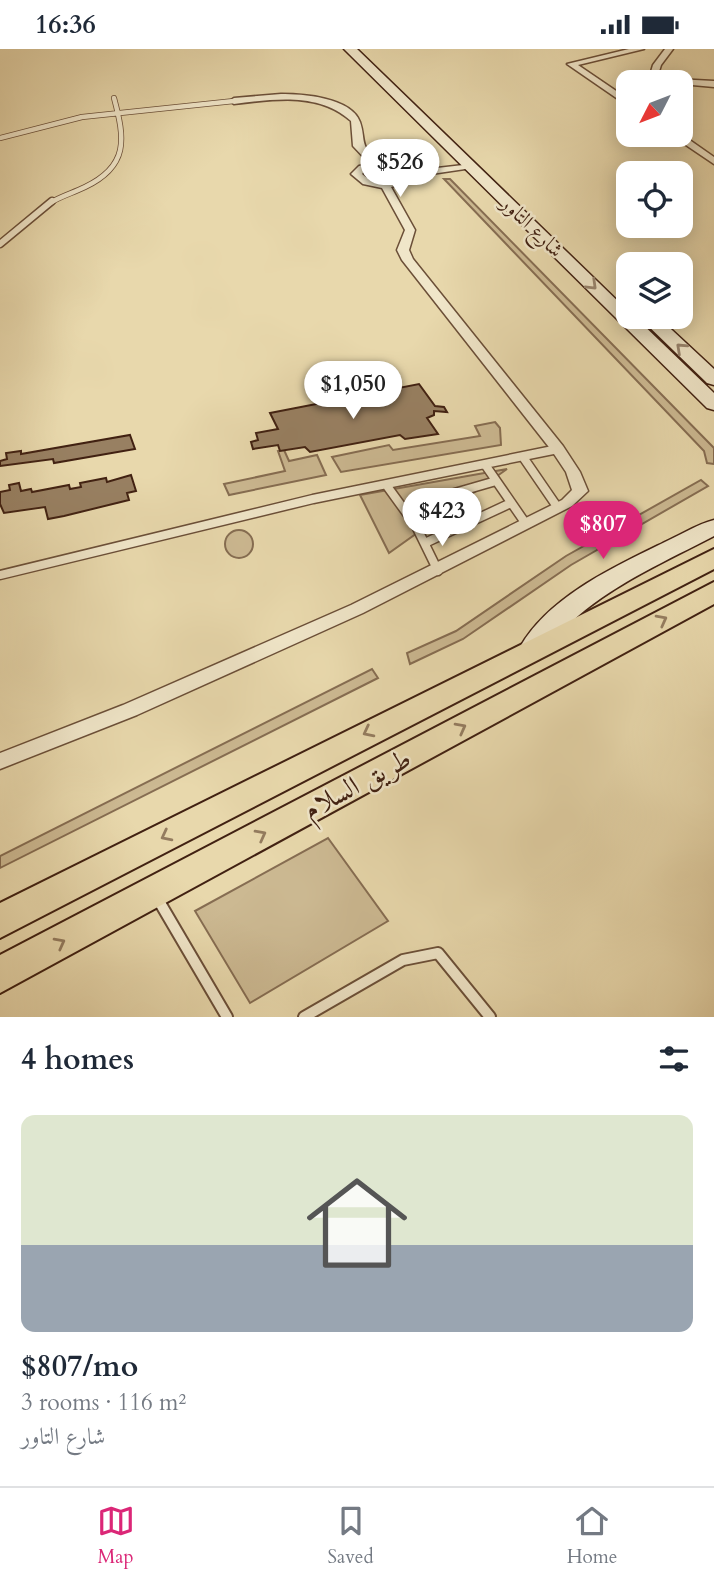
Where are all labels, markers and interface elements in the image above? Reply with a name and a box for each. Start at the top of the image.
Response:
text: 16:36 [35,7,96,42]
north arrow [616,70,693,147]
map controls [616,70,693,329]
pin: $526 [359,139,441,199]
text: $526 [376,146,424,177]
button: locate [616,161,693,238]
street label: شارع التاور [491,188,570,266]
button: layers [616,252,693,329]
one-way arrow [583,276,596,289]
one-way arrow [676,344,689,356]
pin: $1,050 [296,361,410,421]
text: $1,050 [320,368,386,399]
pin: $423 [401,489,483,548]
text: $423 [418,495,466,526]
pin: $807 [562,501,644,561]
text: $807 [579,508,627,539]
one-way arrow [654,615,667,628]
one-way arrow [363,723,376,737]
one-way arrow [454,723,466,736]
street label: طريق السلام [296,740,420,833]
one-way arrow [161,827,173,841]
one-way arrow [253,830,266,843]
one-way arrow [53,937,65,951]
text: 4 homes [21,1039,134,1080]
icon: filters [655,1040,693,1078]
icon: home [294,1160,420,1286]
text: $807/mo [21,1346,138,1387]
text: 3 rooms · 116 m² [21,1387,186,1418]
text: شارع التاور [21,1421,105,1452]
tab: Map [97,1502,135,1570]
tab: Saved [328,1502,374,1570]
tab: Home [567,1502,617,1570]

